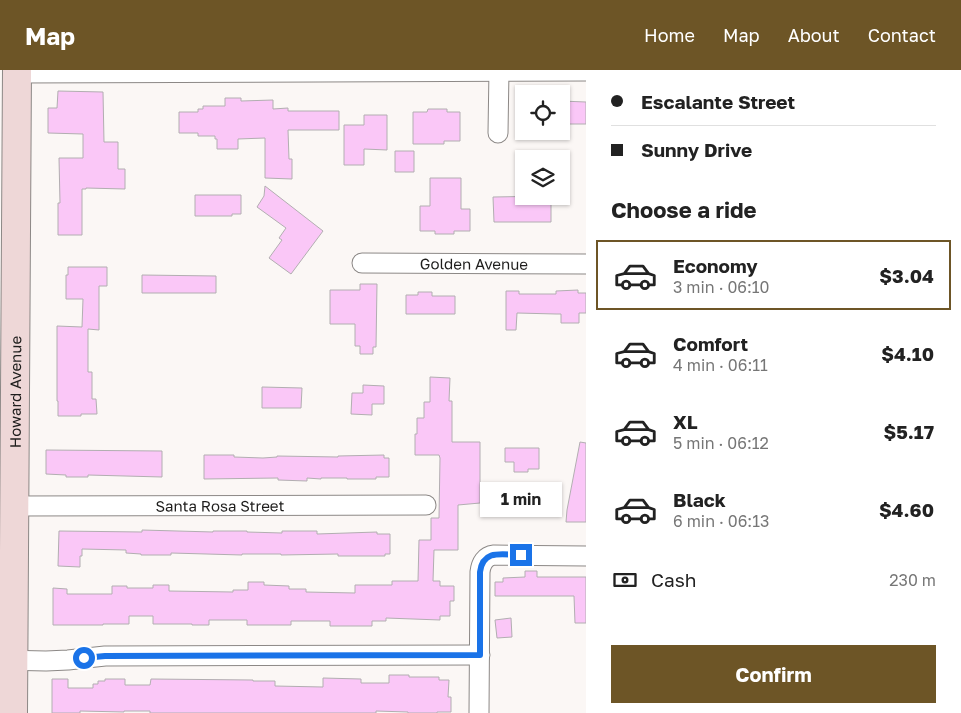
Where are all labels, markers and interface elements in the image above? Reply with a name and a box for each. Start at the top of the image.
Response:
text: Map [25,21,75,50]
text: Home [644,24,695,46]
text: Map [723,24,760,46]
text: About [788,24,840,46]
text: Contact [868,24,936,46]
map controls [515,85,570,205]
button: locate [515,85,570,140]
text: Escalante Street [641,90,795,113]
text: Sunny Drive [641,138,752,161]
button: layers [515,150,570,205]
text: Choose a ride [611,196,757,223]
icon: car [613,253,658,298]
street label: Golden Avenue [420,254,528,273]
text: Economy [673,254,758,277]
text: $3.04 [879,264,934,287]
text: 3 min · 06:10 [673,277,770,297]
icon: car [613,331,658,376]
text: Comfort [673,332,748,355]
street label: Howard Avenue [6,336,24,448]
text: $4.10 [881,342,934,365]
text: 4 min · 06:11 [673,355,768,375]
icon: car [613,409,658,454]
text: XL [673,410,698,433]
text: $5.17 [883,420,934,443]
text: 5 min · 06:12 [673,433,769,453]
callout: 1 min [480,482,562,518]
icon: car [613,487,658,532]
text: Black [673,488,726,511]
text: 1 min [501,489,541,509]
street label: Santa Rosa Street [155,496,285,515]
text: $4.60 [879,498,934,521]
text: 6 min · 06:13 [673,511,769,531]
route end [510,544,532,566]
icon: cash [611,566,639,594]
text: Cash [651,568,696,591]
text: 230 m [889,570,936,590]
button: Confirm [611,645,936,703]
route start [73,647,95,669]

